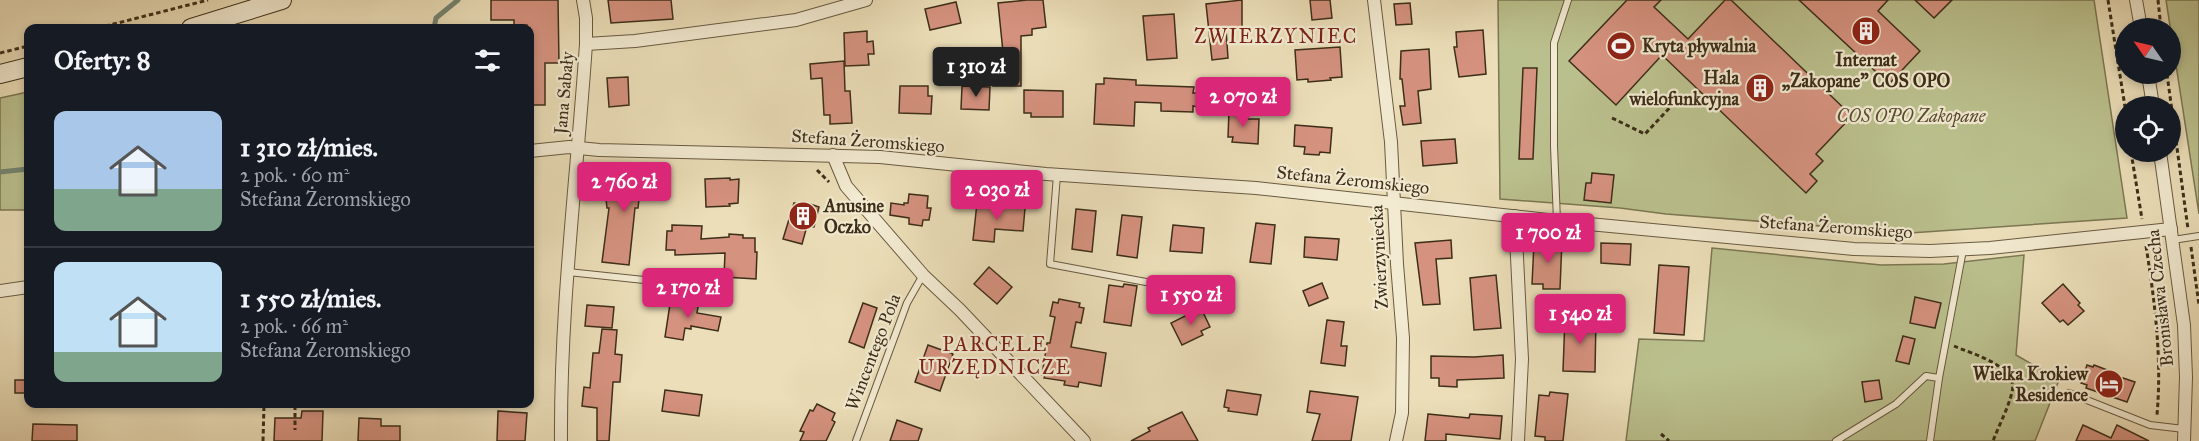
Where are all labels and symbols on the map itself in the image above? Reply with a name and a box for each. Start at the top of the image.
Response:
building icon: Internat „Zakopane” COS OPO [1850,15,1882,47]
north arrow [2115,18,2181,84]
district label: ZWIERZYNIEC [1194,24,1358,48]
sports icon: Kryta pływalnia [1605,30,1637,62]
place label: Kryta pływalnia [1642,35,1757,58]
pin: 1 310 zł [914,47,1038,98]
place label: Internat „Zakopane” COS OPO [1782,49,1951,93]
street label: Jana Sabały [549,50,580,137]
place label: Hala wielofunkcyjna [1629,67,1739,111]
building icon: Hala wielofunkcyjna [1744,72,1776,104]
pin: 2 070 zł [1181,77,1305,128]
park label: COS OPO Zakopane [1837,105,1987,128]
street label: Stefana Żeromskiego [791,124,945,158]
street label: Stefana Żeromskiego [1275,160,1431,200]
pin: 2 760 zł [562,162,686,213]
pin: 2 030 zł [935,170,1059,221]
place label: Anusine Oczko [823,195,885,238]
building icon: Anusine Oczko [787,200,819,232]
street label: Zwierzyniecka [1365,204,1393,310]
street label: Stefana Żeromskiego [1759,210,1913,244]
pin: 1 700 zł [1486,213,1610,264]
street label: Bronisława Czecha [2142,228,2178,368]
pin: 2 170 zł [626,268,750,319]
pin: 1 550 zł [1129,275,1253,326]
street label: Wincentego Pola [841,290,906,414]
pin: 1 540 zł [1518,294,1642,345]
district label: PARCELE URZĘDNICZE [919,332,1071,379]
place label: Wielka Krokiew Residence [1973,363,2089,406]
hotel icon: Wielka Krokiew Residence [2093,368,2125,400]

